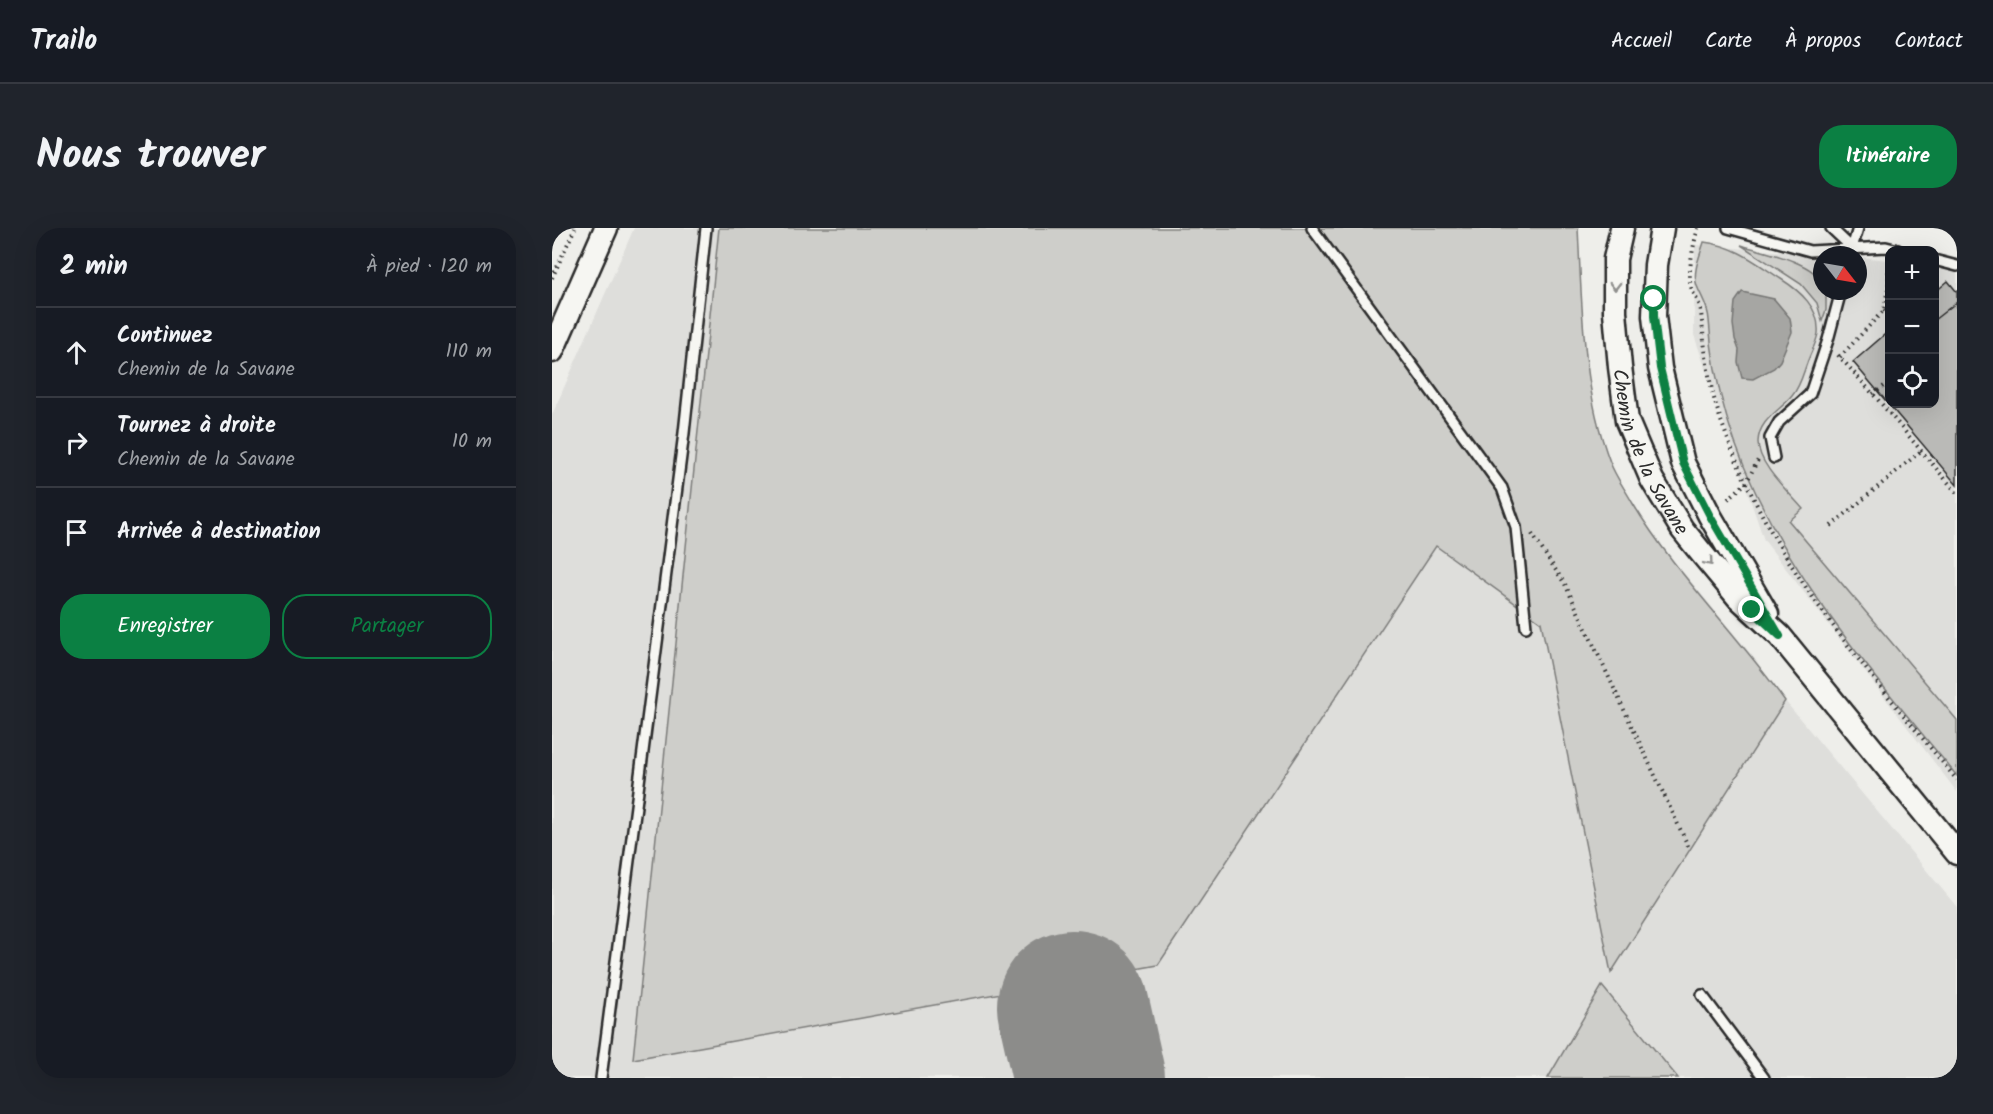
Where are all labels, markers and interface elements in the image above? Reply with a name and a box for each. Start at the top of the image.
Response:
text: Trailo [30,19,97,64]
text: Accueil [1611,25,1672,58]
text: Carte [1705,25,1752,58]
text: À propos [1785,25,1861,58]
text: Contact [1894,25,1963,58]
text: Nous trouver [36,123,265,190]
button: Itinéraire [1819,125,1957,188]
text: 2 min [60,246,128,288]
north arrow [1813,246,1867,300]
map controls [1885,246,1939,408]
button: + [1885,246,1939,300]
text: À pied · 120 m [366,251,492,283]
one-way arrow [1609,281,1621,290]
route start [1640,285,1666,311]
button: − [1885,300,1939,354]
text: Continuez [117,319,213,354]
icon: ahead [60,336,93,369]
text: 110 m [446,336,492,368]
text: Chemin de la Savane [117,354,295,386]
button: locate [1885,354,1939,408]
street label: Chemin de la Savane [1602,367,1696,542]
text: Tournez à droite [117,409,276,444]
icon: right [60,426,93,459]
text: 10 m [452,426,492,458]
text: Chemin de la Savane [117,444,295,476]
text: Arrivée à destination [117,515,321,550]
icon: arrive [60,516,93,549]
one-way arrow [1702,555,1713,566]
button: Enregistrer [60,594,270,659]
button: Partager [282,594,492,659]
route end [1738,596,1764,622]

